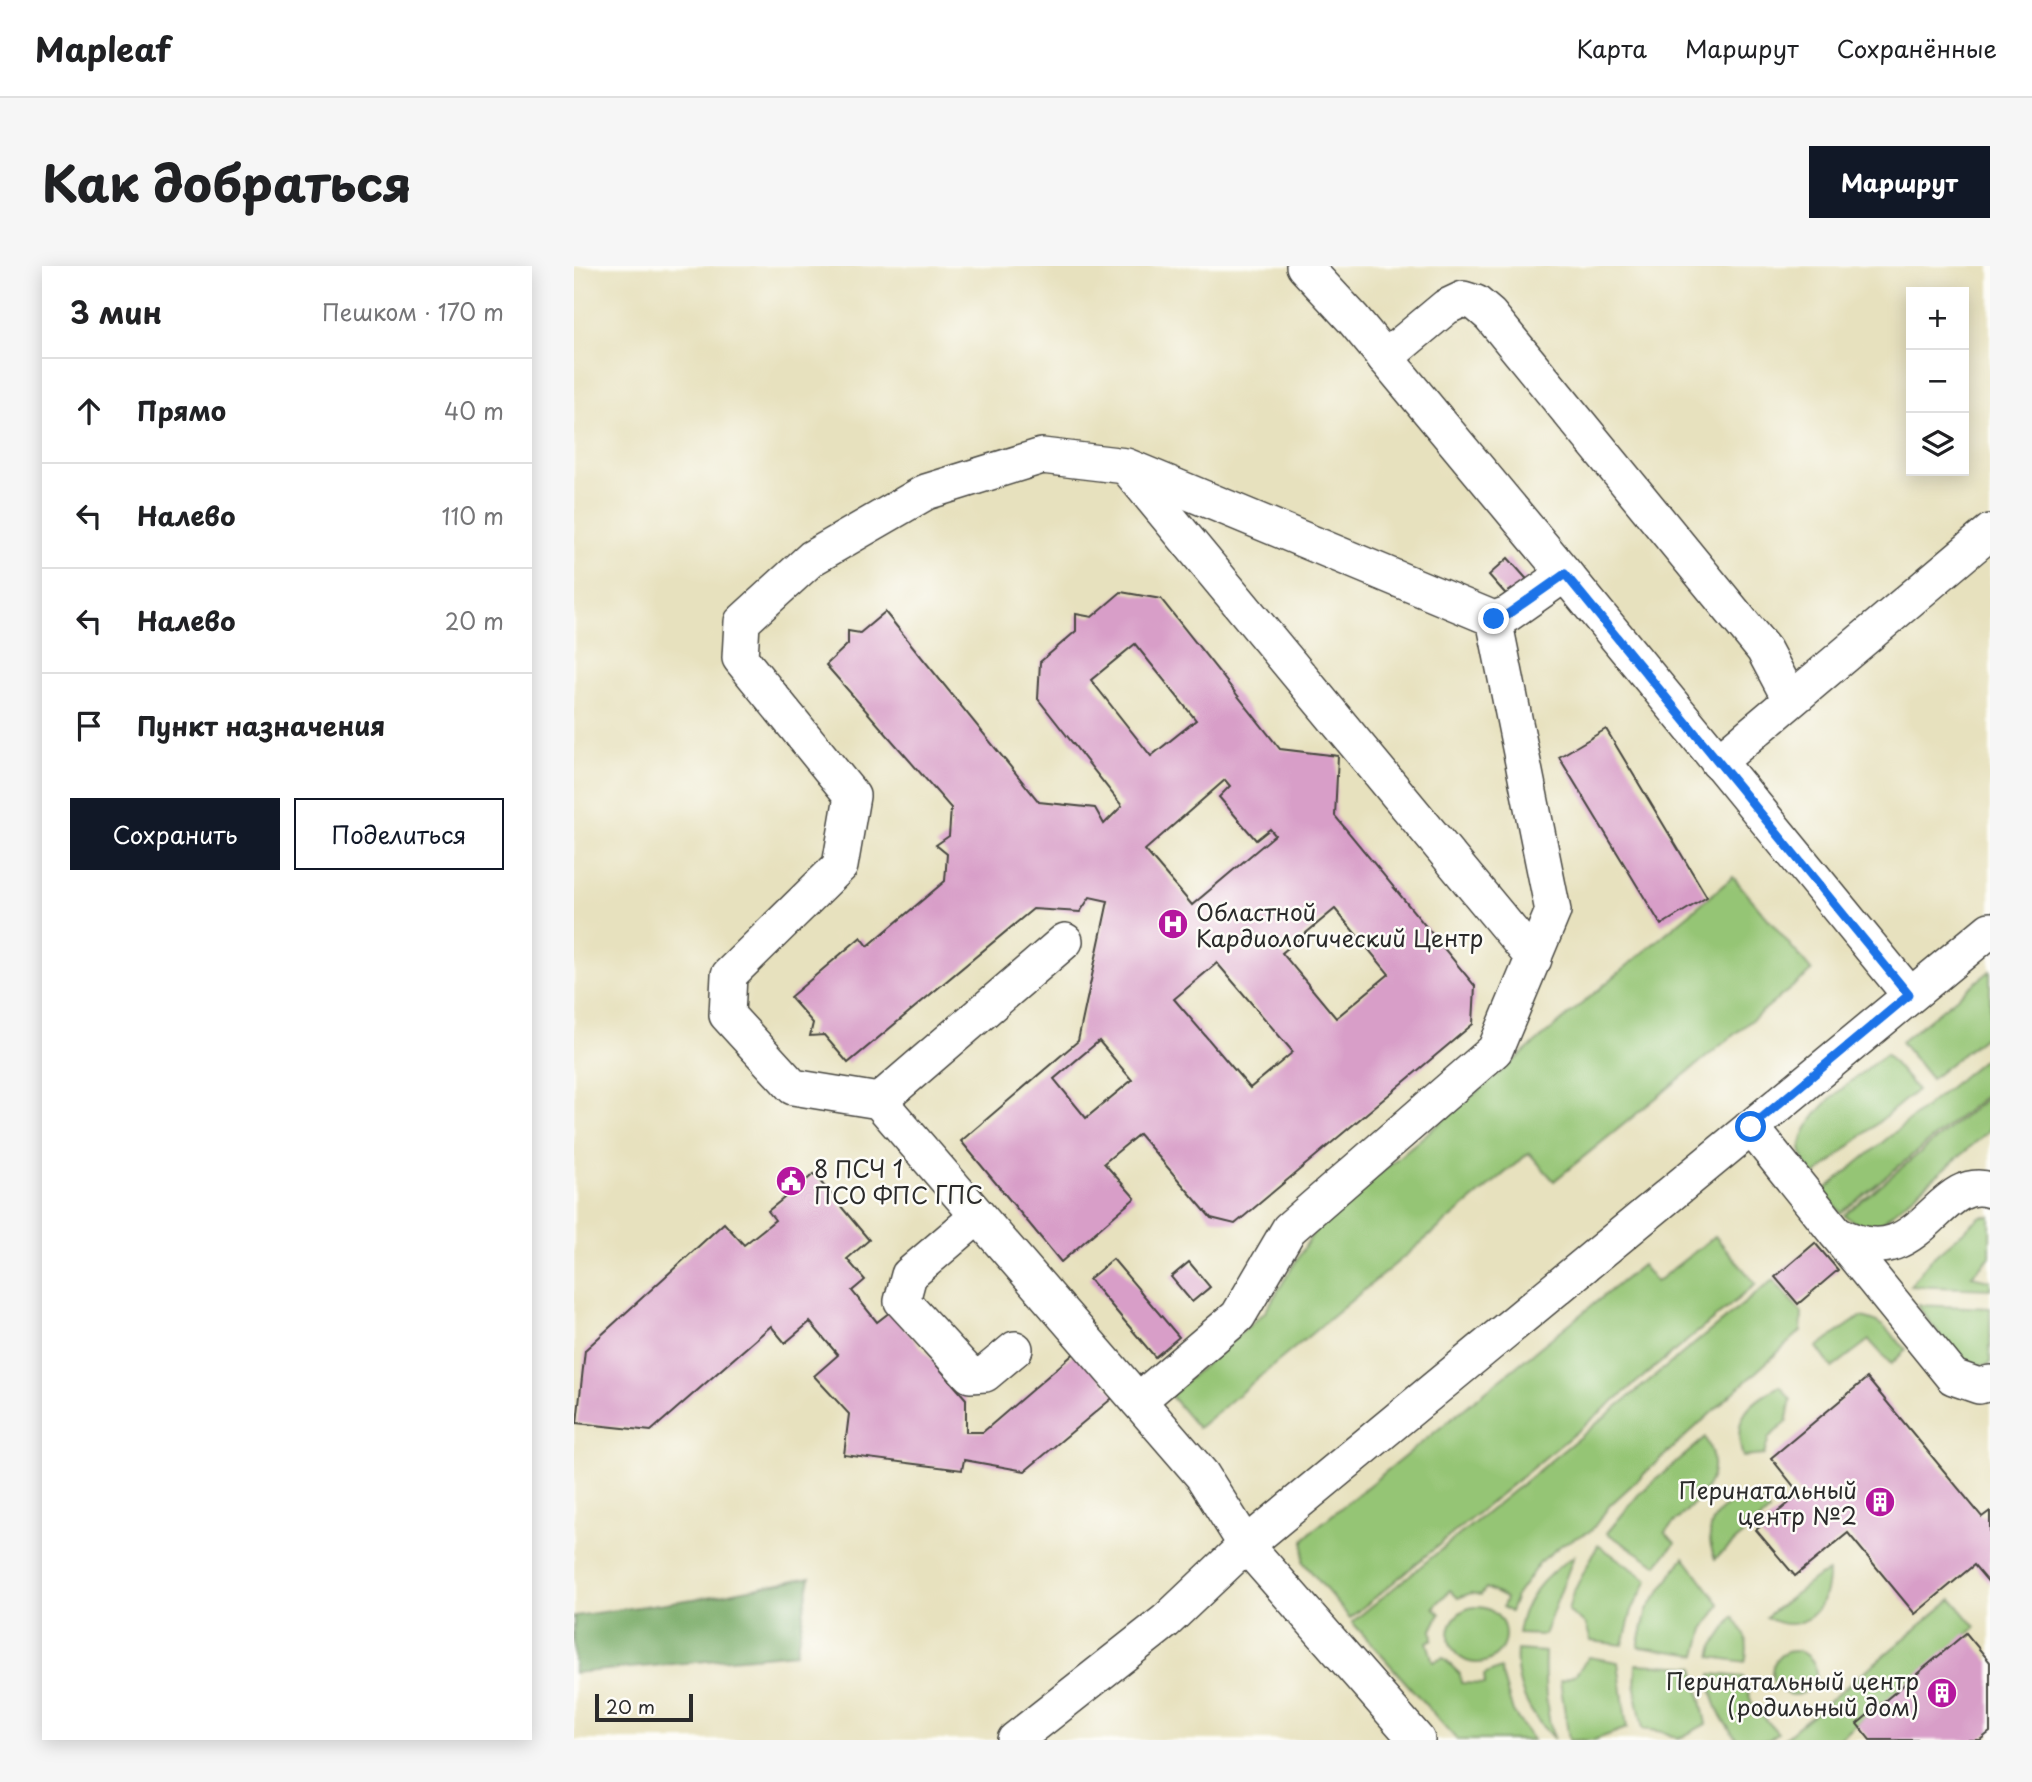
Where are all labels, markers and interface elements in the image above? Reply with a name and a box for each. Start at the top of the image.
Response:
text: Mapleaf [35,23,171,73]
text: Карта [1576,30,1647,66]
text: Маршрут [1685,30,1799,66]
text: Сохранённые [1837,30,1997,66]
text: Как добраться [42,145,412,219]
button: Маршрут [1809,146,1990,218]
map controls [1906,287,1969,476]
button: + [1906,287,1969,350]
text: 3 мин [70,289,162,334]
text: Пешком · 170 m [322,294,504,329]
button: − [1906,350,1969,413]
text: Прямо [137,391,226,430]
icon: ahead [70,392,108,430]
text: 40 m [444,393,504,428]
button: layers [1906,413,1969,476]
text: Налево [137,496,235,535]
icon: left [70,497,108,535]
text: 110 m [442,498,504,533]
text: Налево [137,601,235,640]
icon: left [70,602,108,640]
text: 20 m [445,603,504,638]
route end [1478,603,1509,634]
text: Пункт назначения [137,706,385,745]
icon: arrive [70,707,108,745]
button: Сохранить [70,798,280,870]
button: Поделиться [294,798,504,870]
place label: Областной Кардиологический Центр [1196,894,1483,955]
hospital icon: Областной Кардиологический Центр [1156,907,1190,941]
route start [1735,1111,1766,1142]
place label: 8 ПСЧ 1 ПСО ФПС ГПС [814,1151,983,1212]
public building icon: 8 ПСЧ 1 ПСО ФПС ГПС [774,1164,808,1198]
place label: Перинатальный центр №2 [1679,1472,1857,1533]
building icon: Перинатальный центр №2 [1863,1485,1897,1519]
place label: Перинатальный центр (родильный дом) [1666,1663,1919,1724]
building icon: Перинатальный центр (родильный дом) [1925,1676,1959,1710]
scale bar [595,1691,693,1723]
text: 20 m [606,1692,655,1720]

